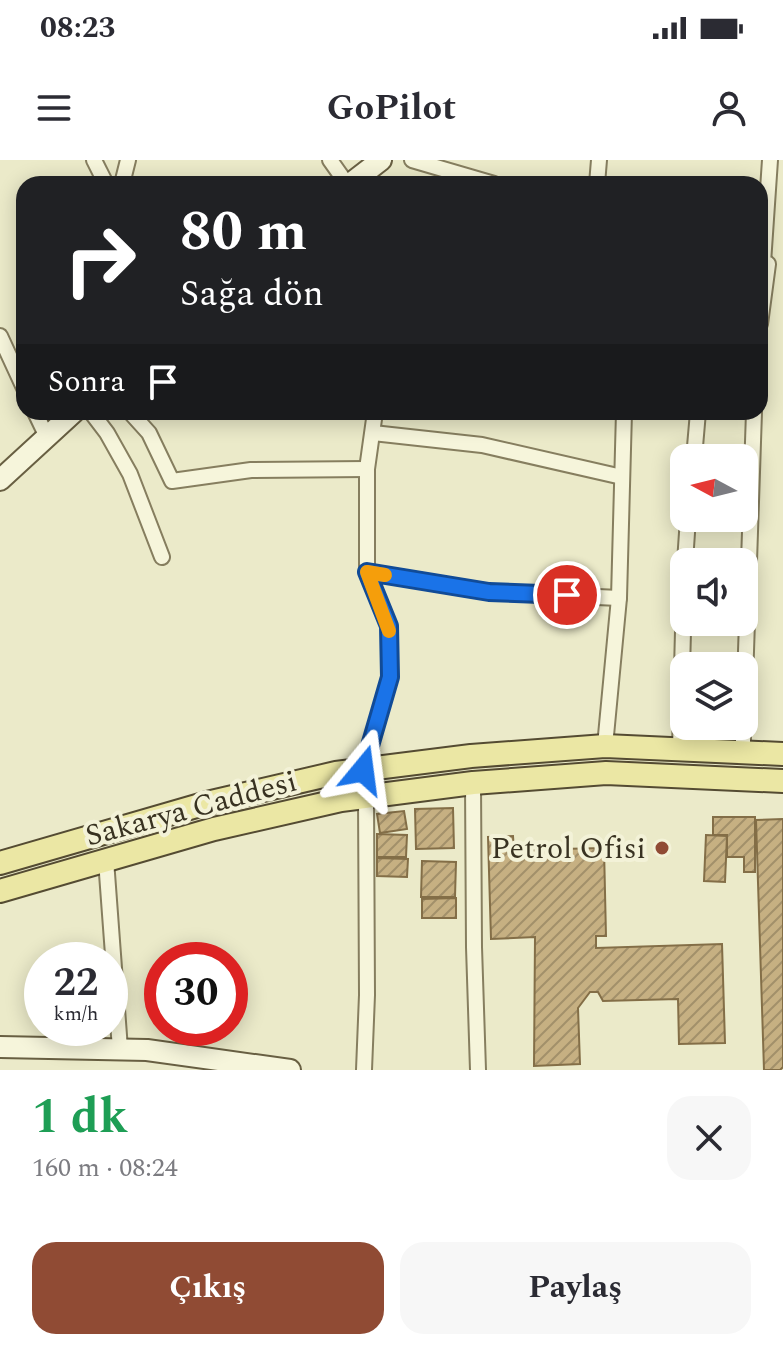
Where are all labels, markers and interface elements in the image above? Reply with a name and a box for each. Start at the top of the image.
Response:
text: 08:23 [40,5,115,51]
text: GoPilot [327,81,456,136]
icon: menu [32,86,76,130]
icon: person [707,86,751,130]
text: 80 m [180,190,307,275]
icon: right [48,208,152,312]
text: Sağa dön [180,267,324,322]
text: Sonra [48,359,125,405]
icon: arrive [141,360,185,404]
north arrow [670,444,758,532]
map controls [670,444,758,740]
button: sound [670,548,758,636]
pin [533,561,601,629]
icon: arrive [545,573,589,617]
button: layers [670,652,758,740]
position arrow [321,728,405,812]
street label: Sakarya Caddesi [80,759,302,859]
place label: Petrol Ofisi [491,826,646,872]
marker: Petrol Ofisi [653,839,671,857]
speed limit sign: 30 [144,942,248,1046]
text: 22 [54,953,98,1014]
text: km/h [54,999,99,1029]
text: 1 dk [32,1081,128,1154]
button: close [667,1096,751,1180]
text: 160 m · 08:24 [32,1148,178,1188]
button: Çıkış [32,1242,384,1334]
button: Paylaş [400,1242,751,1334]

